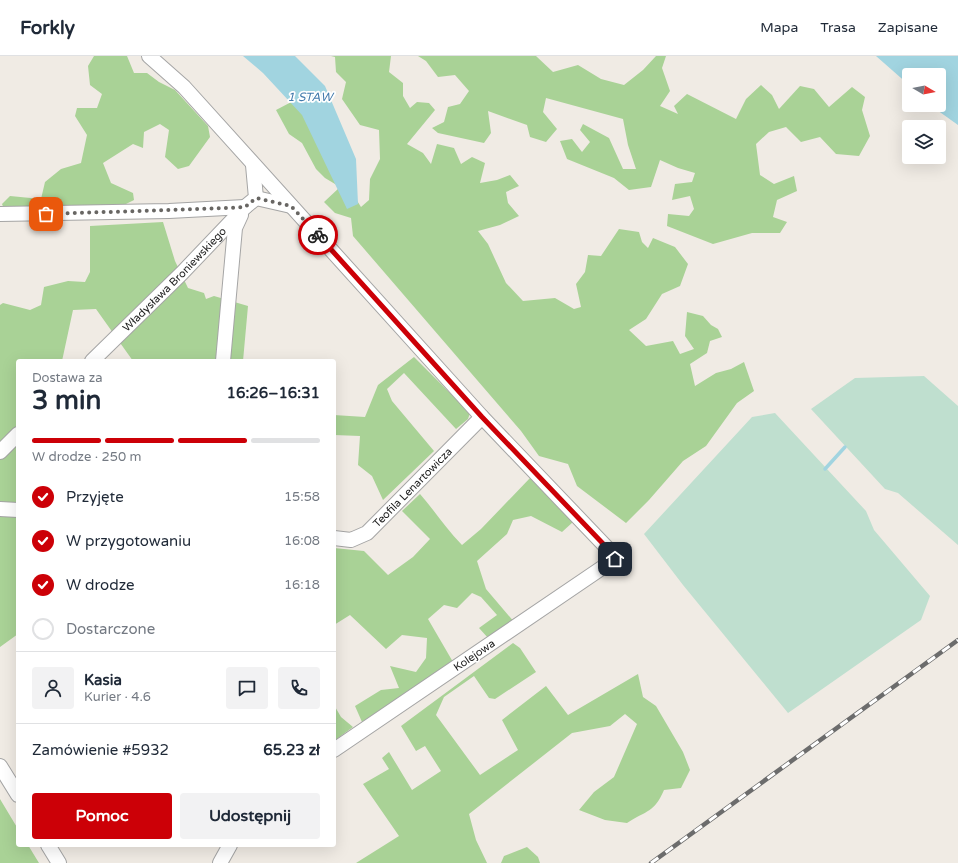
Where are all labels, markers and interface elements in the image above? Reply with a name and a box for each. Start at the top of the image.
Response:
text: Forkly [20,17,75,39]
text: Mapa [760,19,798,36]
text: Trasa [820,19,856,36]
text: Zapisane [878,19,938,36]
north arrow [902,68,946,112]
map controls [902,68,946,164]
water label: 1 STAW [287,90,334,104]
button: layers [902,120,946,164]
pin [29,197,63,231]
icon: bag [35,203,57,225]
courier [298,215,338,255]
icon: bike [307,224,329,246]
street label: Władysława Broniewskiego [120,225,229,334]
text: Dostawa za [32,370,102,386]
text: 16:26–16:31 [227,384,320,402]
text: 3 min [32,385,101,416]
street label: Teofila Lenartowicza [370,445,455,530]
text: W drodze · 250 m [32,449,141,465]
icon: check [32,486,54,508]
text: Przyjęte [66,488,124,506]
text: 15:58 [284,489,320,505]
icon: check [32,530,54,552]
text: W przygotowaniu [66,532,191,550]
text: 16:08 [284,533,320,549]
pin [598,542,632,576]
icon: home [604,548,626,570]
icon: check [32,574,54,596]
text: W drodze [66,576,135,594]
text: 16:18 [284,577,320,593]
text: Dostarczone [66,620,155,638]
street label: Kolejowa [451,637,498,674]
button: person [32,667,74,709]
button: chat [226,667,268,709]
button: phone [278,667,320,709]
text: Kasia [84,671,122,689]
text: Kurier · 4.6 [84,689,151,705]
text: Zamówienie #5932 [32,741,169,759]
text: 65.23 zł [263,741,320,759]
button: Pomoc [32,793,172,839]
button: Udostępnij [180,793,320,839]

